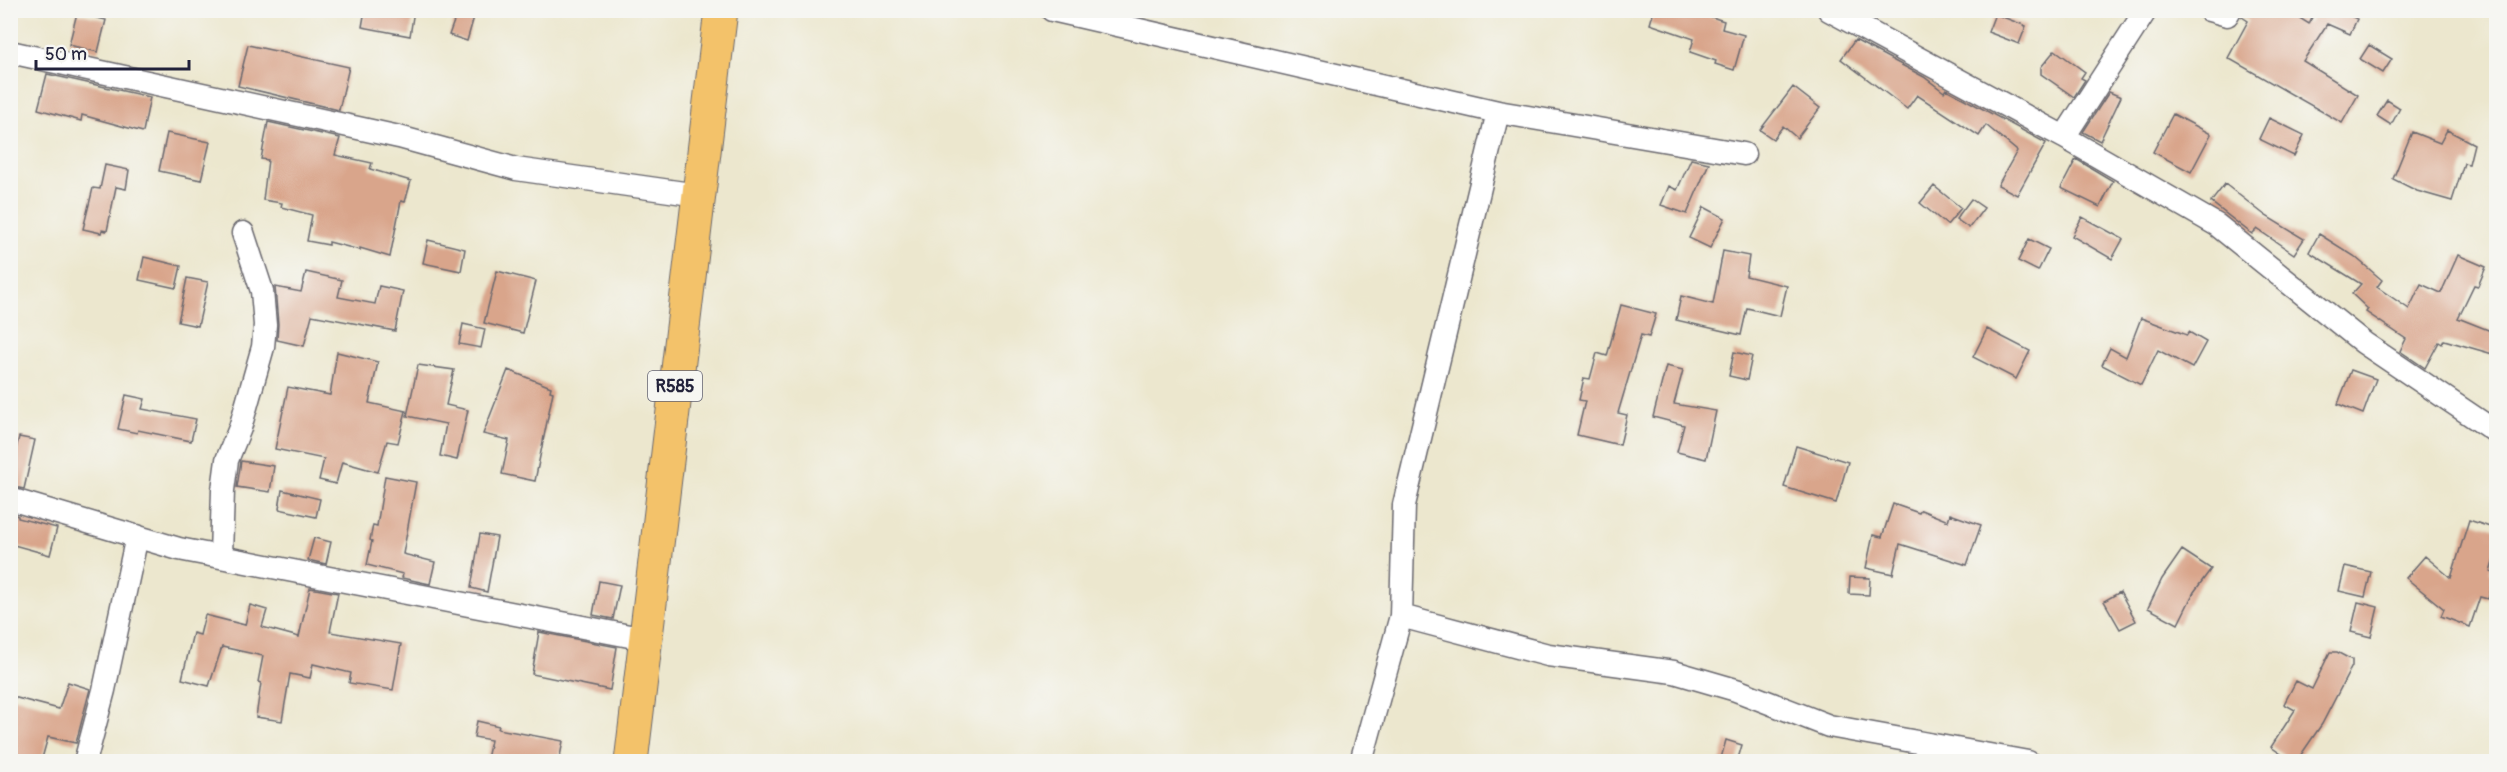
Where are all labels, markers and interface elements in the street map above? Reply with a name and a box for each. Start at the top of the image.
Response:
scale bar [36,33,189,71]
text: 50 m [45,43,87,66]
road number: R585 [648,371,702,401]

